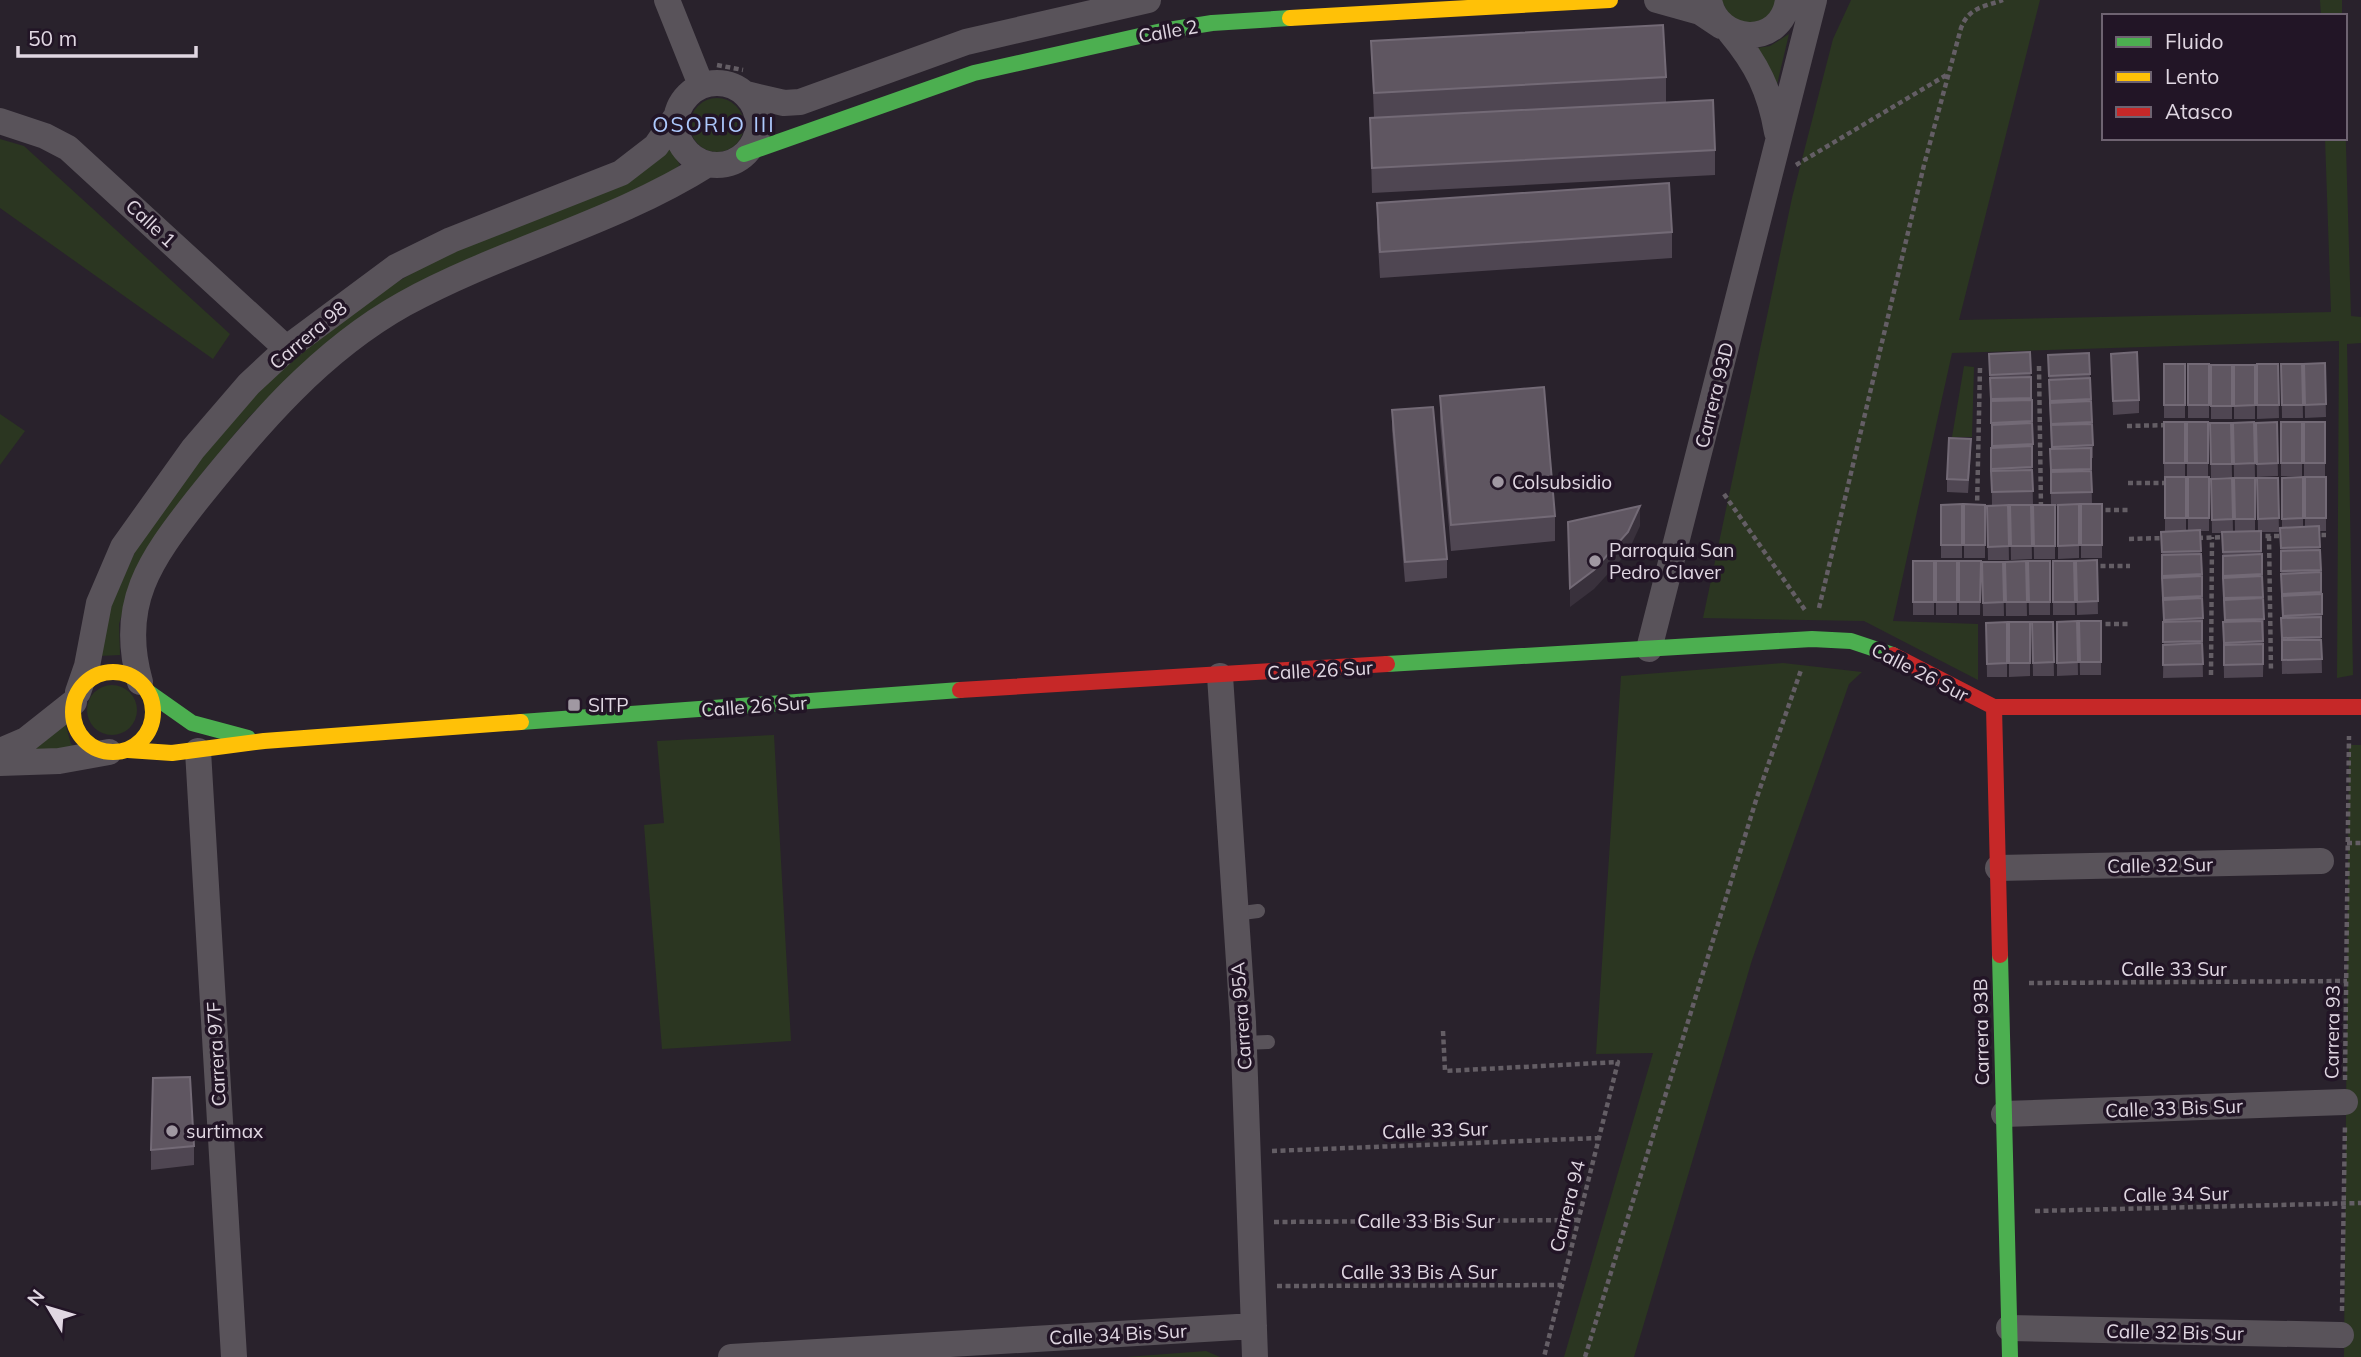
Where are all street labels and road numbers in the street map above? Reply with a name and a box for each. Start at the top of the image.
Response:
street label: Calle 2 [1136,14,1200,48]
street label: Calle 1 [121,194,181,252]
street label: Carrera 98 [264,296,352,374]
street label: Carrera 93D [1689,340,1739,450]
street label: Calle 26 Sur [1867,637,1973,707]
street label: Calle 26 Sur [1266,655,1374,685]
street label: Calle 26 Sur [700,690,808,722]
street label: Calle 32 Sur [2107,852,2213,878]
street label: Calle 33 Sur [2121,957,2227,981]
street label: Carrera 95A [1225,961,1257,1071]
street label: Carrera 93B [1968,978,1994,1086]
street label: Carrera 93 [2319,985,2345,1079]
street label: Carrera 97F [201,1001,231,1107]
street label: Calle 33 Bis Sur [2105,1094,2243,1122]
street label: Calle 33 Sur [1382,1116,1488,1144]
street label: Carrera 94 [1544,1157,1590,1255]
street label: Calle 34 Sur [2123,1181,2229,1207]
street label: Calle 33 Bis Sur [1357,1209,1495,1233]
street label: Calle 33 Bis A Sur [1341,1260,1497,1284]
street label: Calle 34 Bis Sur [1049,1318,1187,1350]
street label: Calle 32 Bis Sur [2106,1319,2244,1345]

